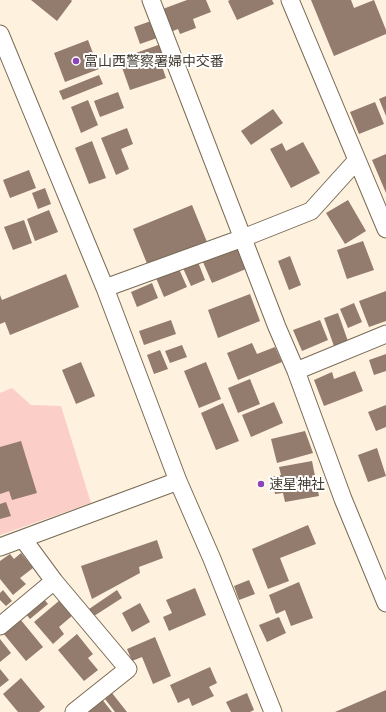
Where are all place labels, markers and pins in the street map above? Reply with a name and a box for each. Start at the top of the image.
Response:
place label: 富山西警察署婦中交番 [84,53,224,69]
marker: 富山西警察署婦中交番 [71,56,81,66]
place label: 速星神社 [269,476,325,492]
marker: 速星神社 [256,479,266,489]

